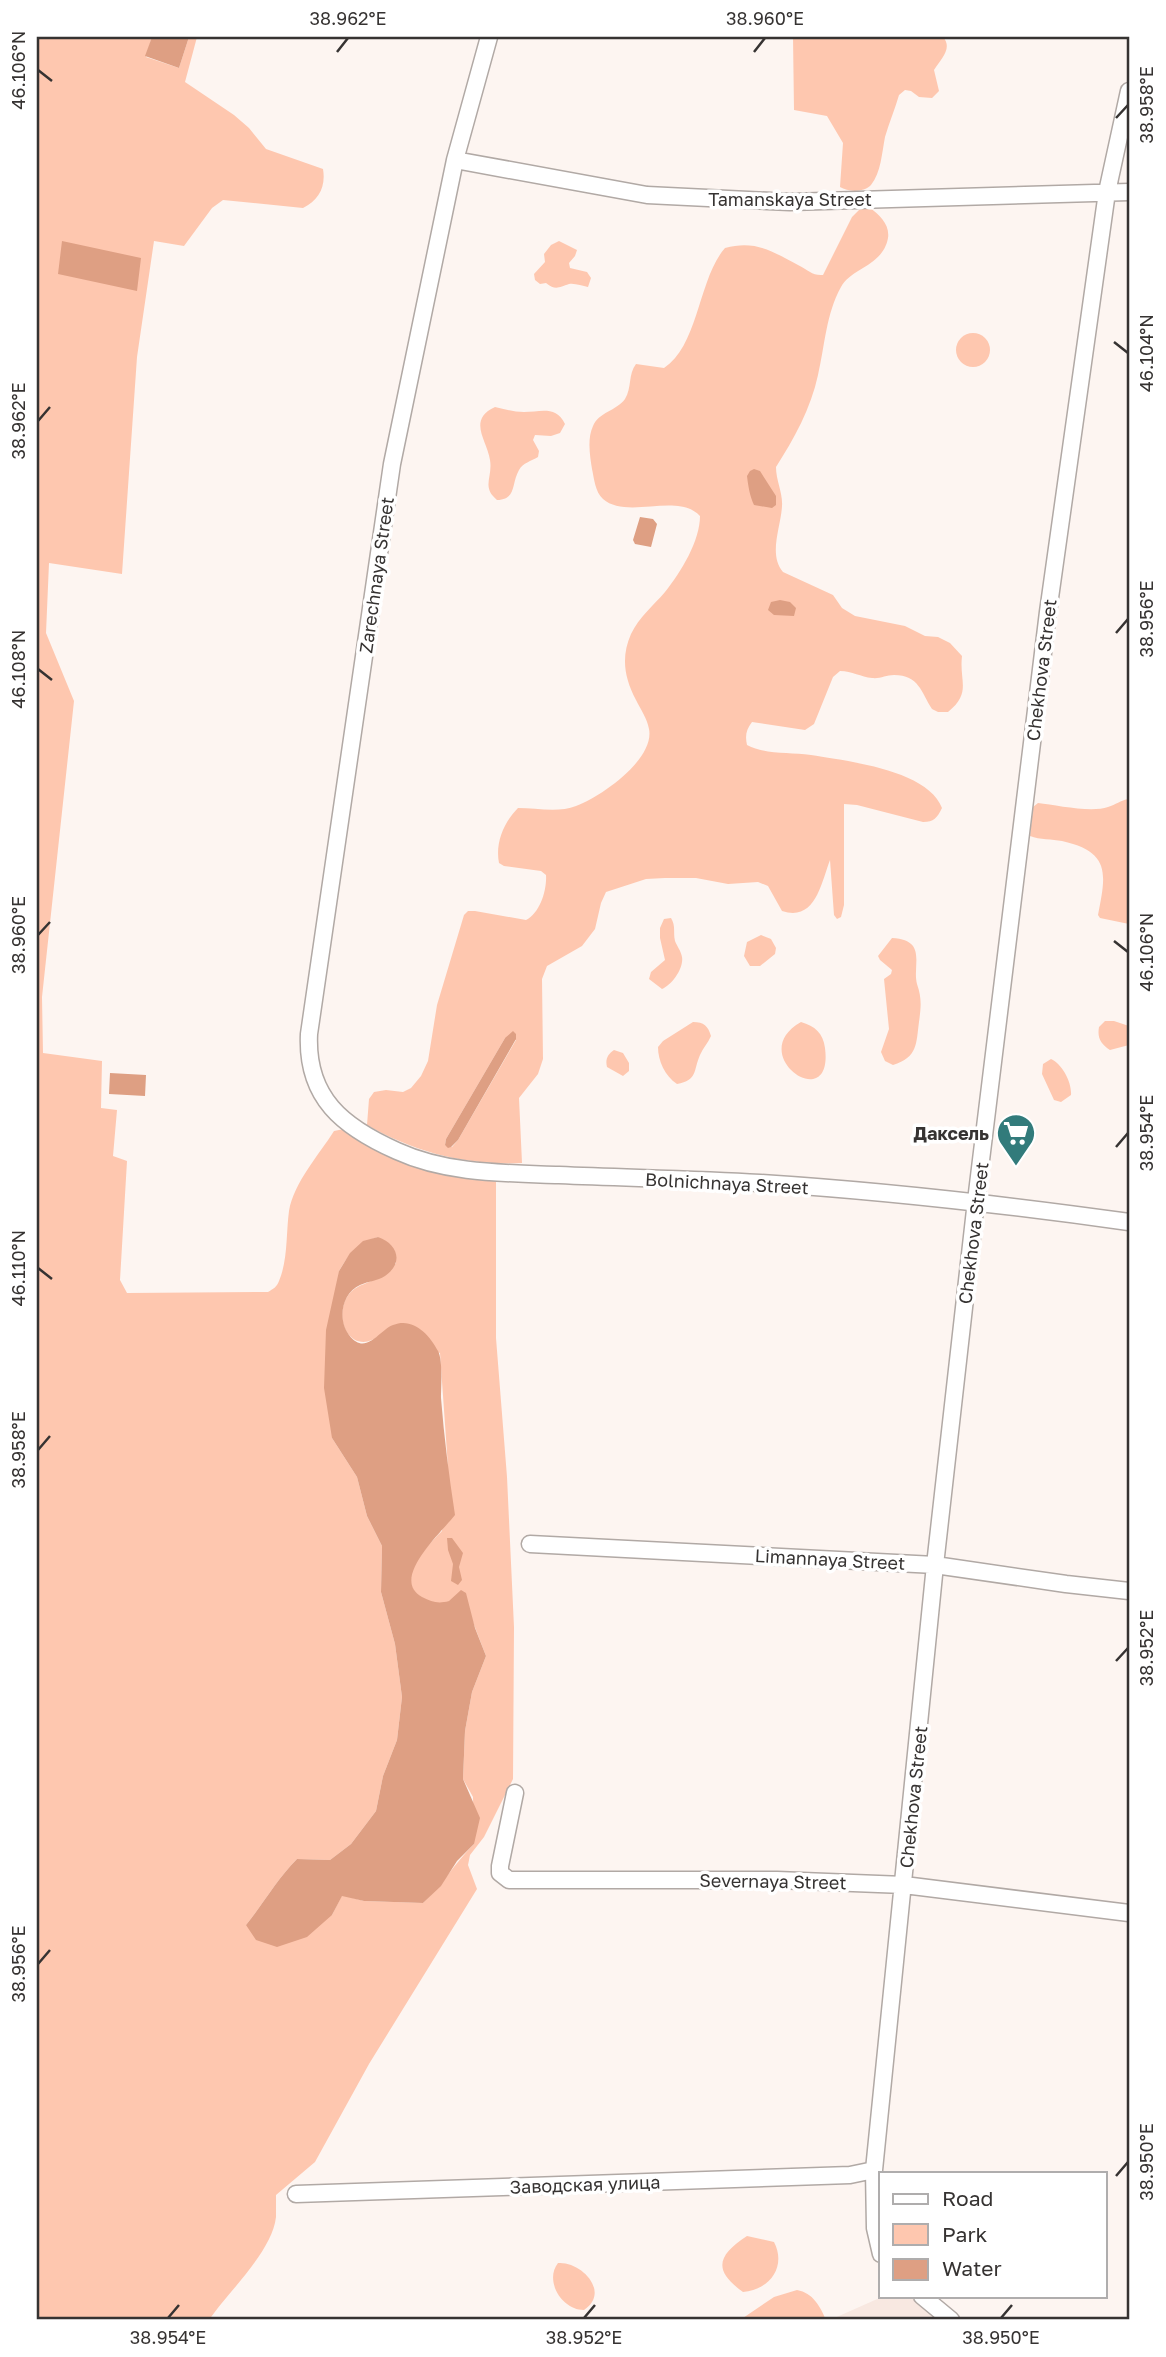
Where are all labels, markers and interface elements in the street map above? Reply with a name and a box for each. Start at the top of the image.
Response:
text: 38.962°E [309,7,387,29]
text: 38.960°E [726,7,804,29]
text: 46.106°N [7,31,29,109]
text: 38.958°E [1135,66,1157,144]
street label: Tamanskaya Street [708,188,872,210]
text: 46.104°N [1135,314,1157,392]
text: 38.962°E [7,382,29,460]
street label: Zarechnaya Street [354,495,398,655]
text: 38.956°E [1135,580,1157,658]
street label: Chekhova Street [1021,598,1061,742]
text: 46.108°N [7,630,29,708]
text: 38.960°E [7,896,29,974]
text: 46.106°N [1135,913,1157,991]
text: 38.954°E [1135,1095,1157,1171]
supermarket icon: Даксель [995,1112,1037,1167]
place label: Даксель [914,1122,989,1144]
street label: Chekhova Street [953,1161,993,1305]
street label: Bolnichnaya Street [645,1168,809,1198]
text: 46.110°N [7,1230,29,1306]
text: 38.958°E [7,1411,29,1489]
street label: Limannaya Street [754,1544,906,1574]
text: 38.952°E [1135,1610,1157,1686]
street label: Chekhova Street [895,1725,931,1869]
street label: Severnaya Street [699,1869,847,1893]
text: 38.956°E [7,1925,29,2003]
text: 38.950°E [1135,2123,1157,2201]
street label: Заводская улица [509,2170,661,2198]
legend [879,2172,1106,2298]
text: Road [942,2185,993,2211]
text: Park [942,2221,988,2247]
text: Water [942,2255,1002,2281]
text: 38.954°E [130,2326,206,2348]
text: 38.952°E [546,2326,622,2348]
text: 38.950°E [962,2326,1040,2348]

